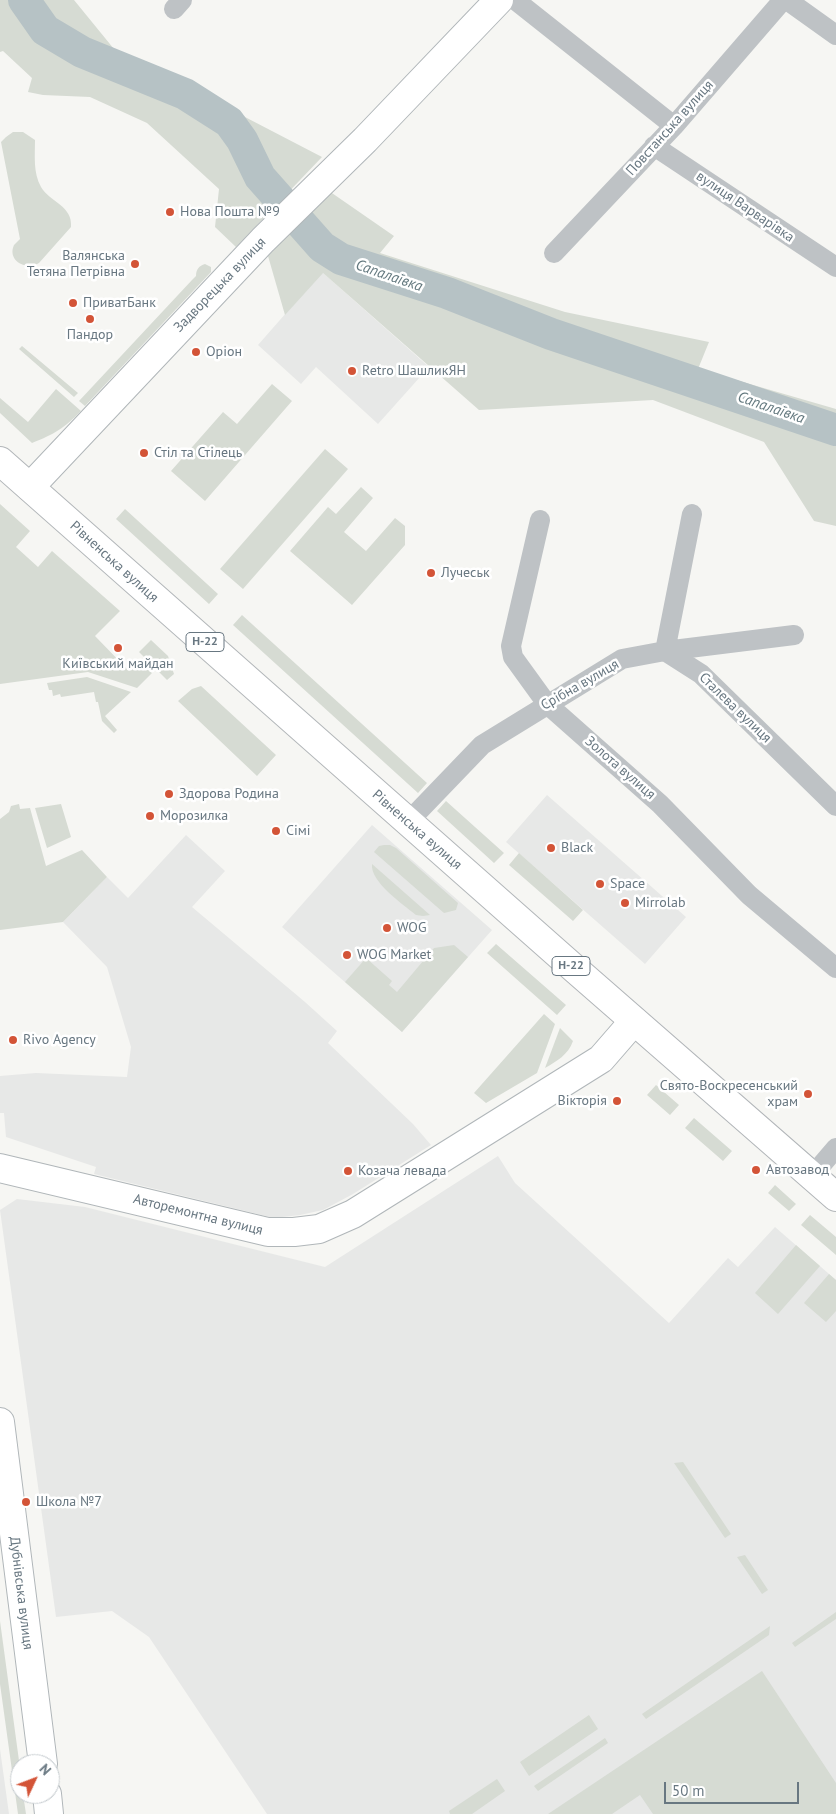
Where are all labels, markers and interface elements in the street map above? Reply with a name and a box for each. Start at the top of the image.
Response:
street label: Повстанська вулиця [623,77,717,179]
street label: вулиця Варварівка [693,168,797,246]
place label: Нова Пошта №9 [180,204,280,220]
marker: Нова Пошта №9 [164,206,176,218]
street label: Задворецька вулиця [170,234,270,336]
place label: Валянська Тетяна Петрівна [27,248,125,280]
water label: Сапалаївка [353,256,425,296]
marker: Валянська Тетяна Петрівна [129,258,141,270]
place label: ПриватБанк [83,295,156,311]
marker: ПриватБанк [67,297,79,309]
marker: Пандор [84,313,96,325]
place label: Пандор [67,327,113,343]
place label: Оріон [206,344,242,360]
marker: Оріон [190,346,202,358]
place label: Retro ШашликЯН [362,363,466,379]
marker: Retro ШашликЯН [346,365,358,377]
water label: Сапалаївка [735,388,807,428]
place label: Стіл та Стілець [154,445,242,461]
marker: Стіл та Стілець [138,447,150,459]
street label: Рівненська вулиця [66,518,162,606]
place label: Лучеськ [441,565,490,581]
marker: Лучеськ [425,567,437,579]
road number: Н-22 [186,632,224,652]
marker: Київський майдан [112,642,124,654]
place label: Київський майдан [62,656,174,672]
street label: Срібна вулиця [538,656,622,714]
street label: Сталева вулиця [695,669,775,747]
street label: Золота вулиця [581,733,659,803]
place label: Здорова Родина [179,786,279,802]
street label: Рівненська вулиця [369,786,465,874]
marker: Здорова Родина [163,788,175,800]
place label: Морозилка [160,808,228,824]
marker: Морозилка [144,810,156,822]
place label: Сімі [286,823,311,839]
marker: Сімі [270,825,282,837]
place label: Black [561,840,593,856]
marker: Black [545,842,557,854]
place label: Space [610,876,645,892]
marker: Space [594,878,606,890]
place label: Mirrolab [635,895,685,911]
marker: Mirrolab [619,897,631,909]
place label: WOG [397,920,426,936]
marker: WOG [381,922,393,934]
place label: WOG Market [357,947,431,963]
marker: WOG Market [341,949,353,961]
road number: Н-22 [552,956,590,976]
place label: Rivo Agency [23,1032,96,1048]
marker: Rivo Agency [7,1034,19,1046]
place label: Свято-Воскресенський храм [660,1078,798,1110]
marker: Свято-Воскресенський храм [802,1088,814,1100]
place label: Вікторія [558,1093,607,1109]
marker: Вікторія [611,1095,623,1107]
place label: Автозавод [766,1162,829,1178]
place label: Козача левада [358,1163,446,1179]
marker: Автозавод [750,1164,762,1176]
marker: Козача левада [342,1165,354,1177]
street label: Авторемонтна вулиця [131,1191,265,1239]
place label: Школа №7 [36,1494,102,1510]
marker: Школа №7 [20,1496,32,1508]
street label: Дубнівська вулиця [6,1535,36,1651]
north arrow [10,1754,60,1804]
text: N [36,1760,55,1779]
scale bar [666,1772,801,1804]
text: 50 m [672,1781,705,1800]

